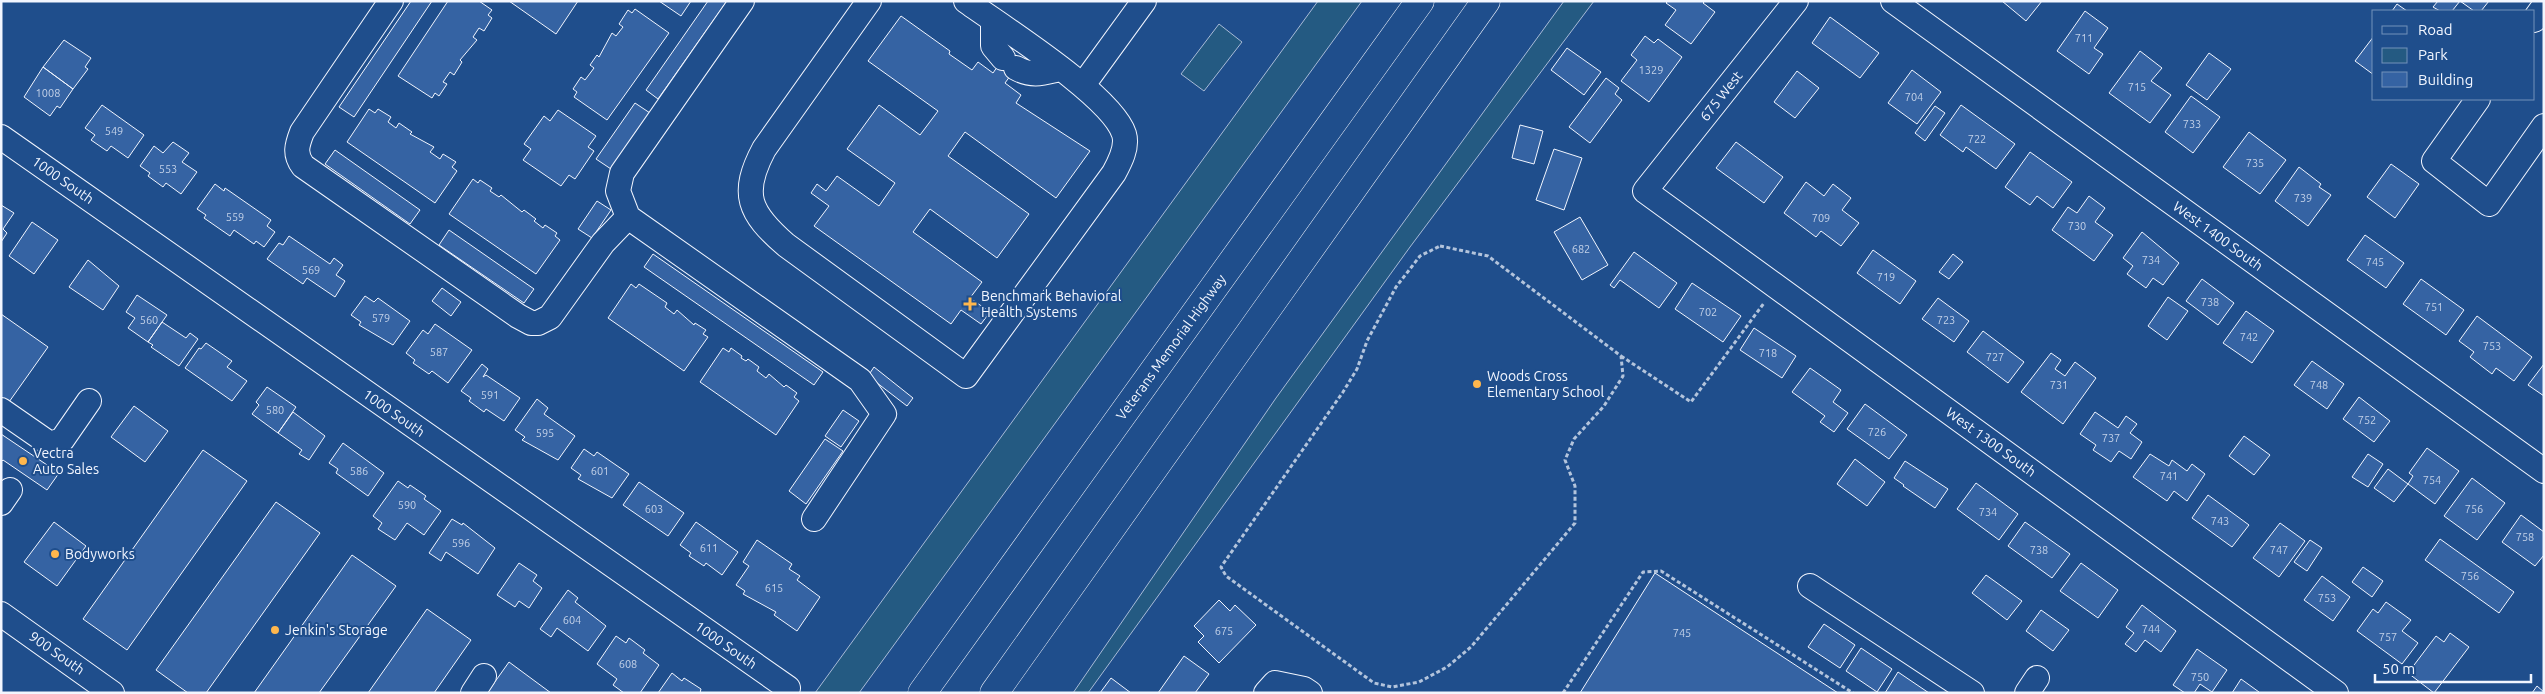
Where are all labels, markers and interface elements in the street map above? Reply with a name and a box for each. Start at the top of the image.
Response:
legend [2372,10,2535,100]
text: Road [2418,21,2453,38]
house number: 711 [2075,32,2093,44]
text: Park [2418,46,2448,63]
house number: 1329 [1639,64,1663,76]
street label: 675 West [1697,67,1746,124]
text: Building [2418,71,2473,88]
house number: 715 [2128,81,2146,93]
house number: 1008 [36,87,60,99]
house number: 704 [1905,91,1923,103]
house number: 733 [2183,118,2201,130]
house number: 549 [105,125,123,137]
house number: 722 [1968,133,1986,145]
street label: 1000 South [29,153,97,207]
house number: 735 [2246,157,2264,169]
house number: 553 [159,163,177,175]
house number: 739 [2294,192,2312,204]
street label: West 1400 South [2170,198,2266,274]
house number: 559 [226,211,244,223]
house number: 709 [1812,212,1830,224]
house number: 730 [2068,220,2086,232]
house number: 682 [1572,243,1590,255]
house number: 734 [2142,254,2160,266]
house number: 745 [2366,256,2384,268]
house number: 569 [302,264,320,276]
street label: Veterans Memorial Highway [1113,271,1229,423]
house number: 719 [1877,271,1895,283]
place label: Benchmark Behavioral Health Systems [981,288,1122,320]
house number: 738 [2201,296,2219,308]
marker: Benchmark Behavioral Health Systems [963,297,977,311]
house number: 751 [2425,301,2443,313]
house number: 702 [1699,306,1717,318]
house number: 579 [372,312,390,324]
house number: 560 [140,314,158,326]
house number: 723 [1937,314,1955,326]
house number: 742 [2240,331,2258,343]
house number: 753 [2483,340,2501,352]
house number: 587 [430,346,448,358]
house number: 718 [1759,347,1777,359]
house number: 727 [1986,351,2004,363]
place label: Woods Cross Elementary School [1487,368,1605,400]
marker: Woods Cross Elementary School [1471,378,1483,390]
house number: 731 [2050,379,2068,391]
house number: 748 [2310,379,2328,391]
street label: 1000 South [360,386,428,440]
house number: 591 [481,389,499,401]
house number: 580 [266,404,284,416]
street label: West 1300 South [1943,404,2039,480]
house number: 752 [2358,414,2376,426]
house number: 726 [1868,426,1886,438]
house number: 595 [536,427,554,439]
house number: 737 [2102,432,2120,444]
place label: Vectra Auto Sales [33,445,99,477]
marker: Vectra Auto Sales [17,455,29,467]
house number: 586 [350,465,368,477]
house number: 601 [591,465,609,477]
house number: 741 [2160,470,2178,482]
house number: 754 [2423,474,2441,486]
house number: 590 [398,499,416,511]
house number: 603 [645,503,663,515]
house number: 756 [2465,503,2483,515]
house number: 734 [1979,506,1997,518]
house number: 743 [2211,515,2229,527]
house number: 758 [2516,531,2534,543]
house number: 596 [452,537,470,549]
house number: 611 [700,542,718,554]
house number: 738 [2030,544,2048,556]
house number: 747 [2270,544,2288,556]
place label: Bodyworks [65,546,135,562]
marker: Bodyworks [49,548,61,560]
house number: 756 [2461,570,2479,582]
house number: 615 [765,582,783,594]
house number: 753 [2318,592,2336,604]
house number: 604 [563,614,581,626]
street label: 1000 South [692,618,760,672]
place label: Jenkin's Storage [285,622,388,638]
house number: 744 [2142,623,2160,635]
marker: Jenkin's Storage [269,624,281,636]
house number: 675 [1215,625,1233,637]
house number: 745 [1673,627,1691,639]
street label: 900 South [26,628,88,678]
house number: 757 [2379,631,2397,643]
scale bar [2375,652,2531,684]
house number: 608 [619,658,637,670]
text: 50 m [2382,660,2415,677]
house number: 750 [2191,671,2209,683]

